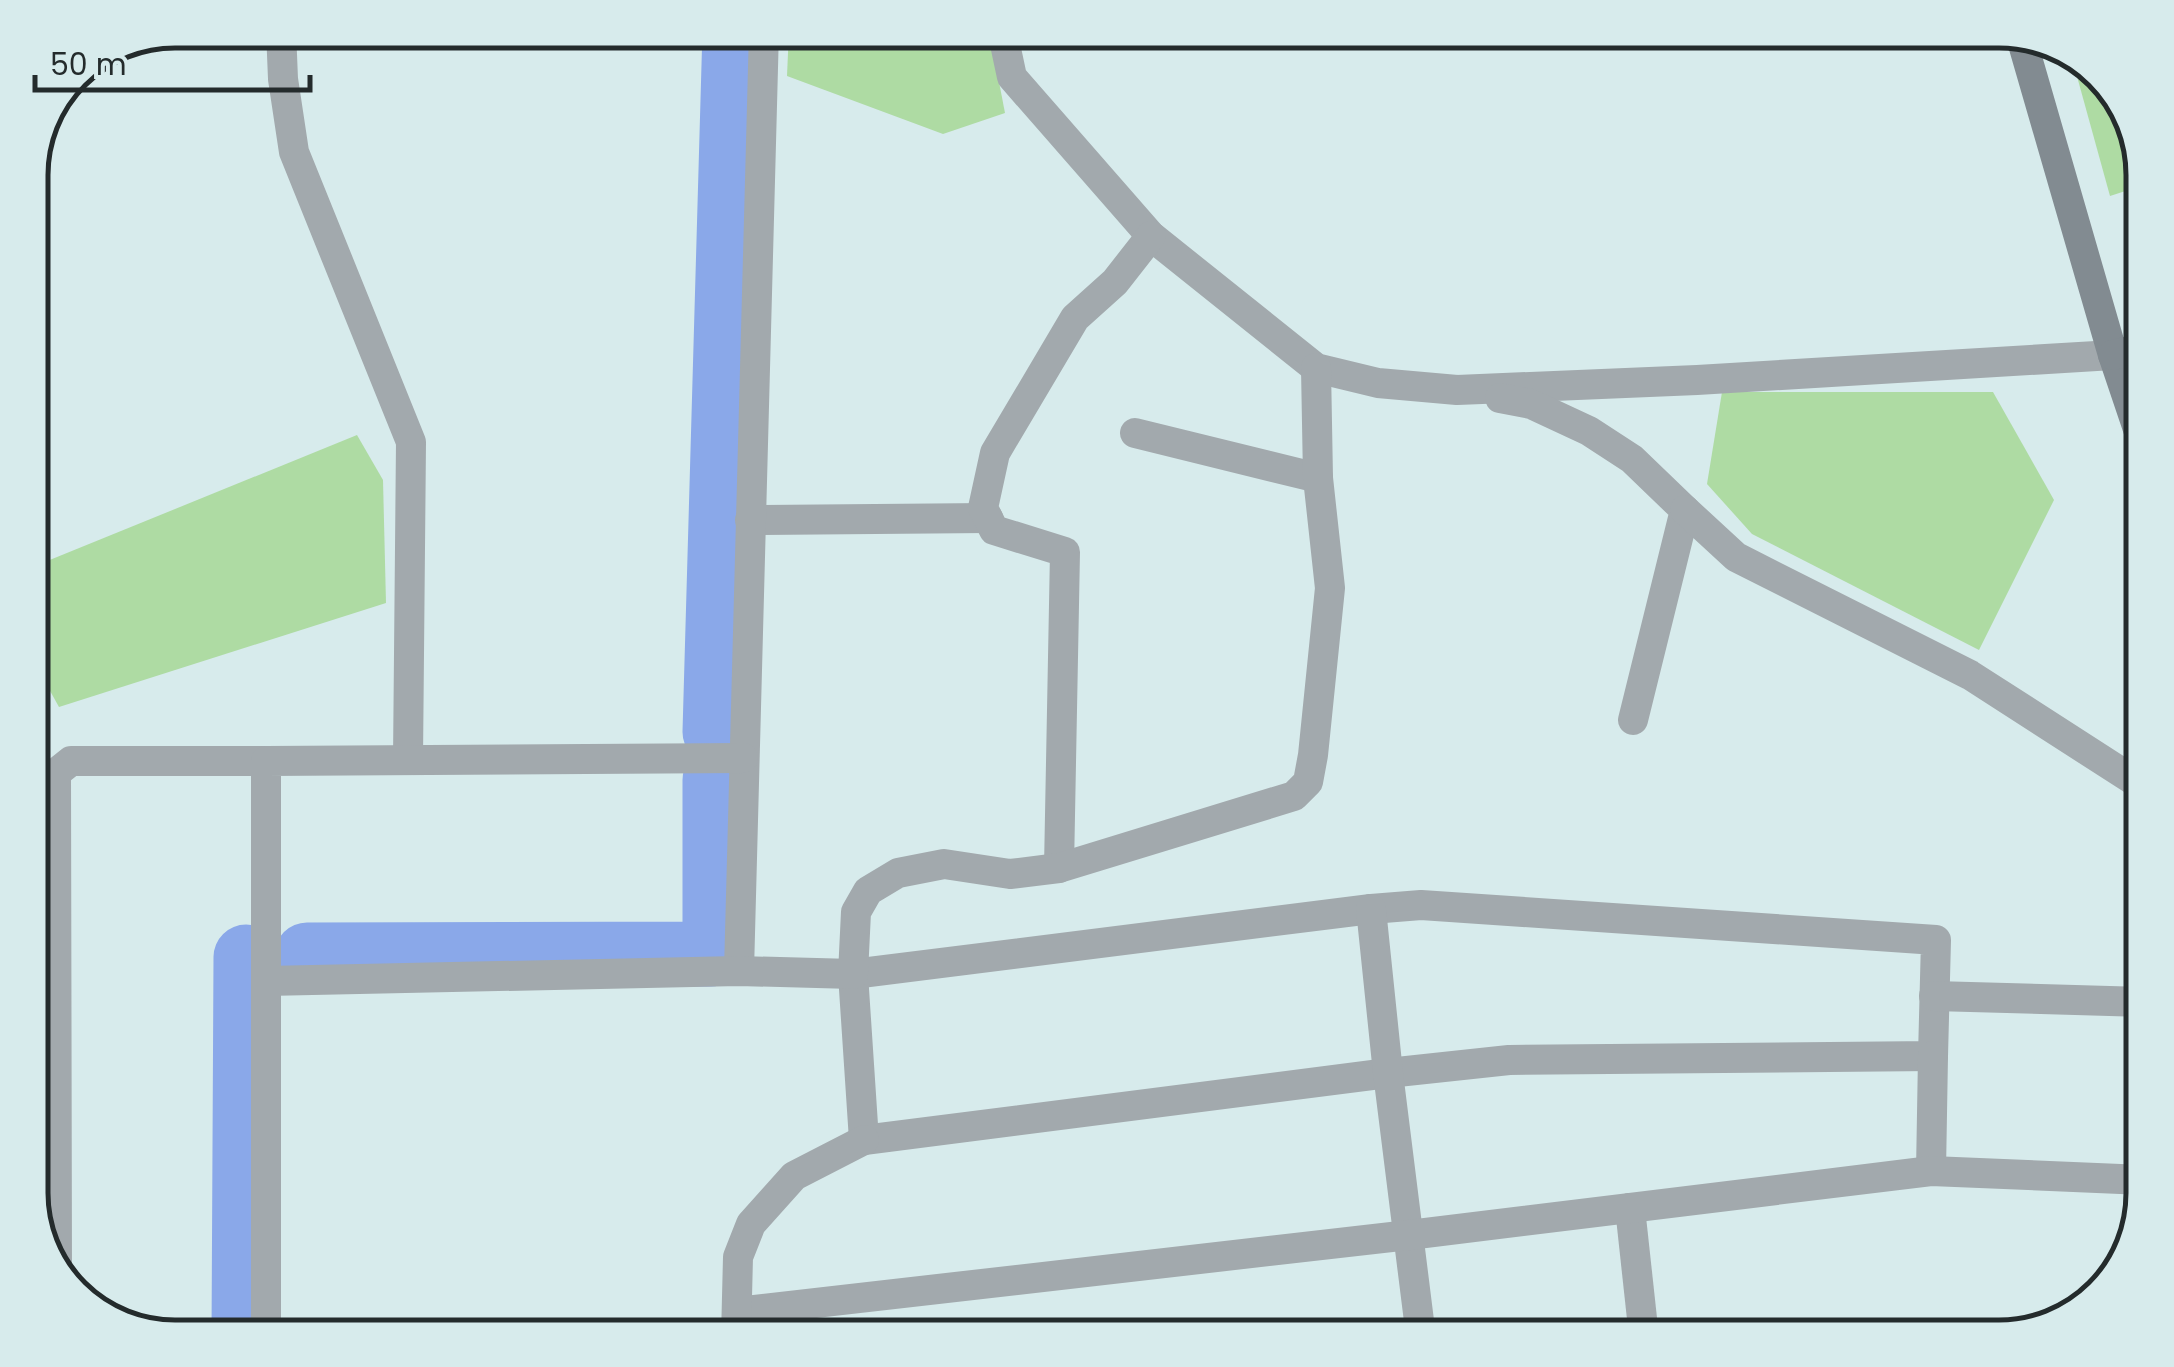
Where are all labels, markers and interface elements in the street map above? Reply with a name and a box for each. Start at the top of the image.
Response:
scale bar [35,30,310,92]
text: 50 m [50,43,127,86]

